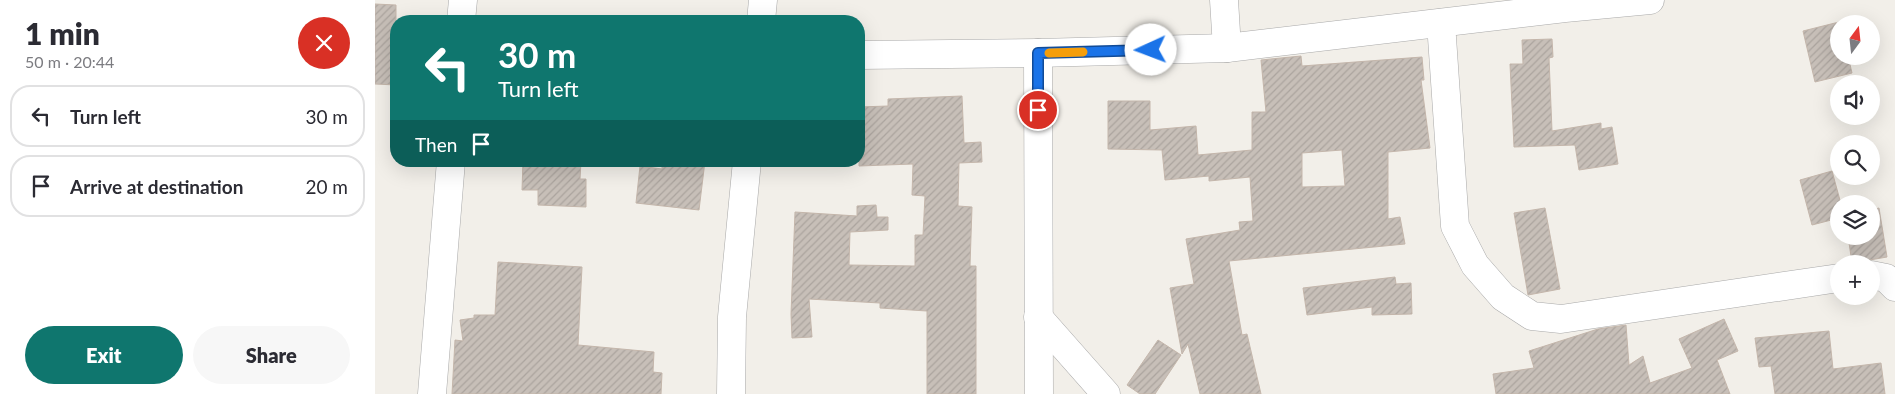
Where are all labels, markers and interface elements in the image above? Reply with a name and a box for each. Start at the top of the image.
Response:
text: 1 min [25,15,100,51]
north arrow [1830,15,1880,65]
map controls [1830,15,1880,305]
button: close [298,17,350,69]
position arrow [1124,23,1176,75]
text: 30 m [498,33,576,75]
icon: left [415,35,480,100]
text: 50 m · 20:44 [25,52,114,71]
text: Turn left [498,75,579,102]
button: sound [1830,75,1880,125]
pin [1017,89,1059,131]
icon: arrive [1024,96,1052,124]
icon: left [27,102,55,130]
text: Turn left [70,105,141,128]
text: 30 m [305,105,348,128]
icon: arrive [467,130,495,158]
text: Then [415,133,457,156]
button: search [1830,135,1880,185]
icon: arrive [27,172,55,200]
text: Arrive at destination [70,175,243,198]
text: 20 m [305,175,348,198]
button: layers [1830,195,1880,245]
button: + [1830,255,1880,305]
button: Exit [25,326,183,384]
button: Share [193,326,350,384]

